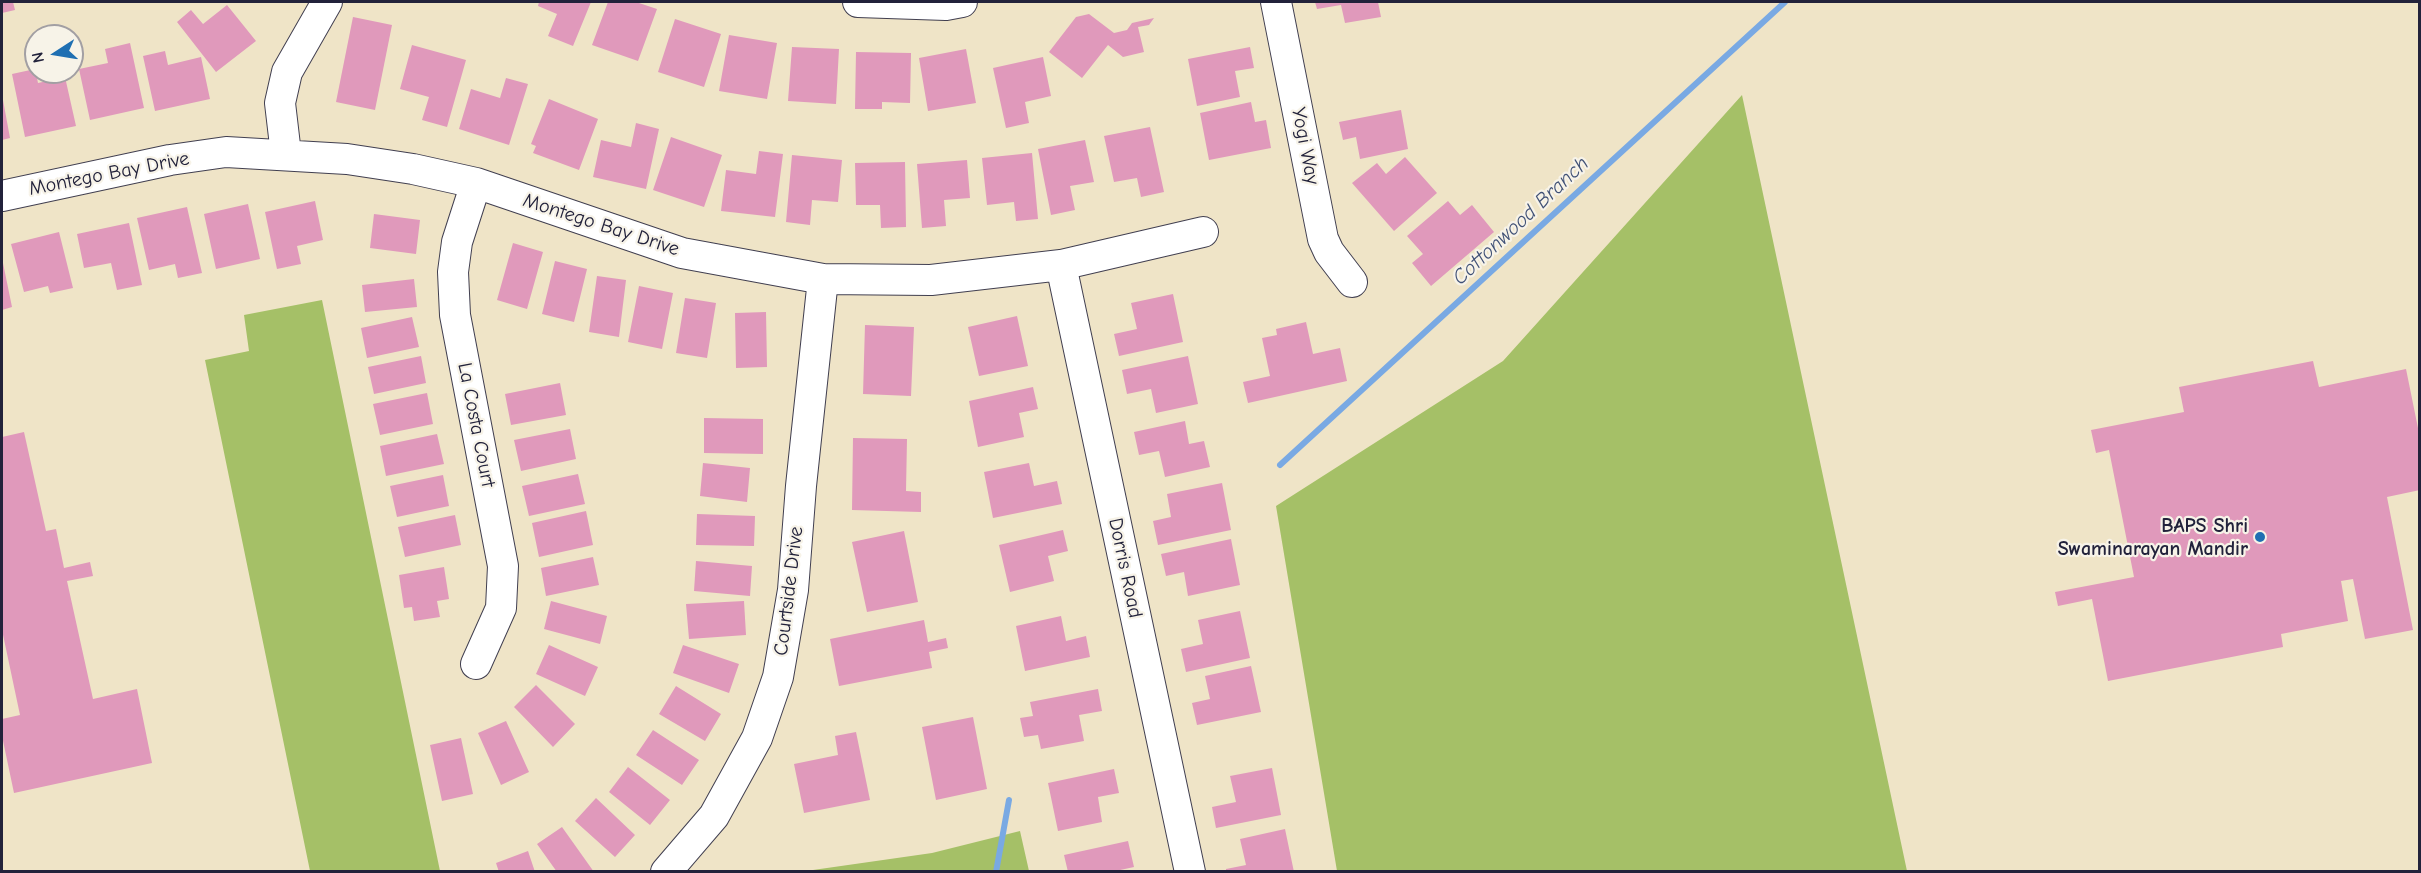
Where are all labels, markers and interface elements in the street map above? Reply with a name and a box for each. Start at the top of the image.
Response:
north arrow [24,24,84,84]
text: N [28,50,48,64]
street label: Yogi Way [1286,105,1324,187]
street label: Montego Bay Drive [27,147,191,201]
water label: Cottonwood Branch [1448,151,1594,291]
street label: Montego Bay Drive [520,188,682,262]
street label: La Costa Court [452,361,500,489]
place label: BAPS Shri Swaminarayan Mandir [2058,514,2248,561]
street label: Dorris Road [1103,516,1147,620]
street label: Courtside Drive [769,525,809,657]
marker: BAPS Shri Swaminarayan Mandir [2253,530,2267,544]

